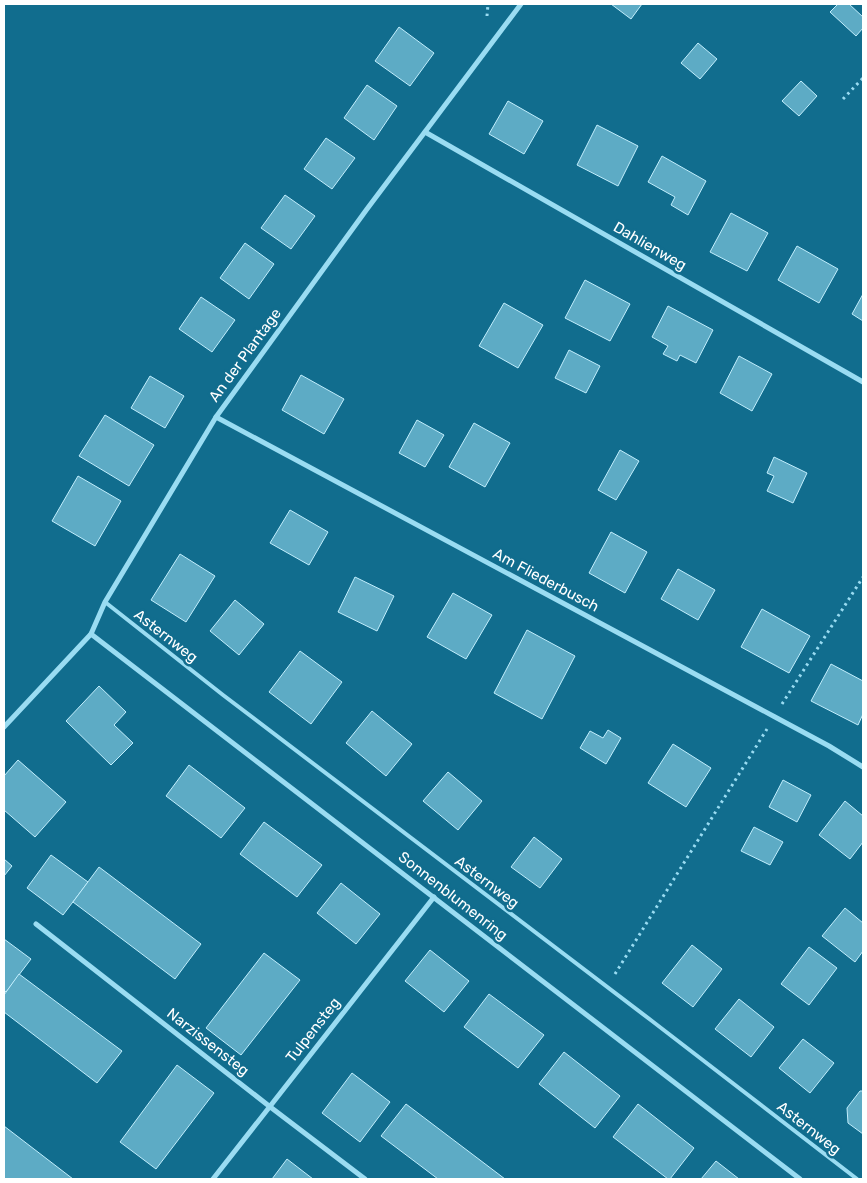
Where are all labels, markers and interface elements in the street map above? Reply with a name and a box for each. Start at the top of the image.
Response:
street label: Dahlienweg [610,218,690,274]
street label: An der Plantage [205,305,285,405]
street label: Am Fliederbusch [490,544,602,616]
street label: Asternweg [131,606,201,666]
street label: Sonnenblumenring [395,848,511,944]
street label: Asternweg [451,852,523,912]
street label: Tulpensteg [282,994,344,1066]
street label: Narzissensteg [163,1004,253,1080]
street label: Asternweg [774,1098,844,1158]

